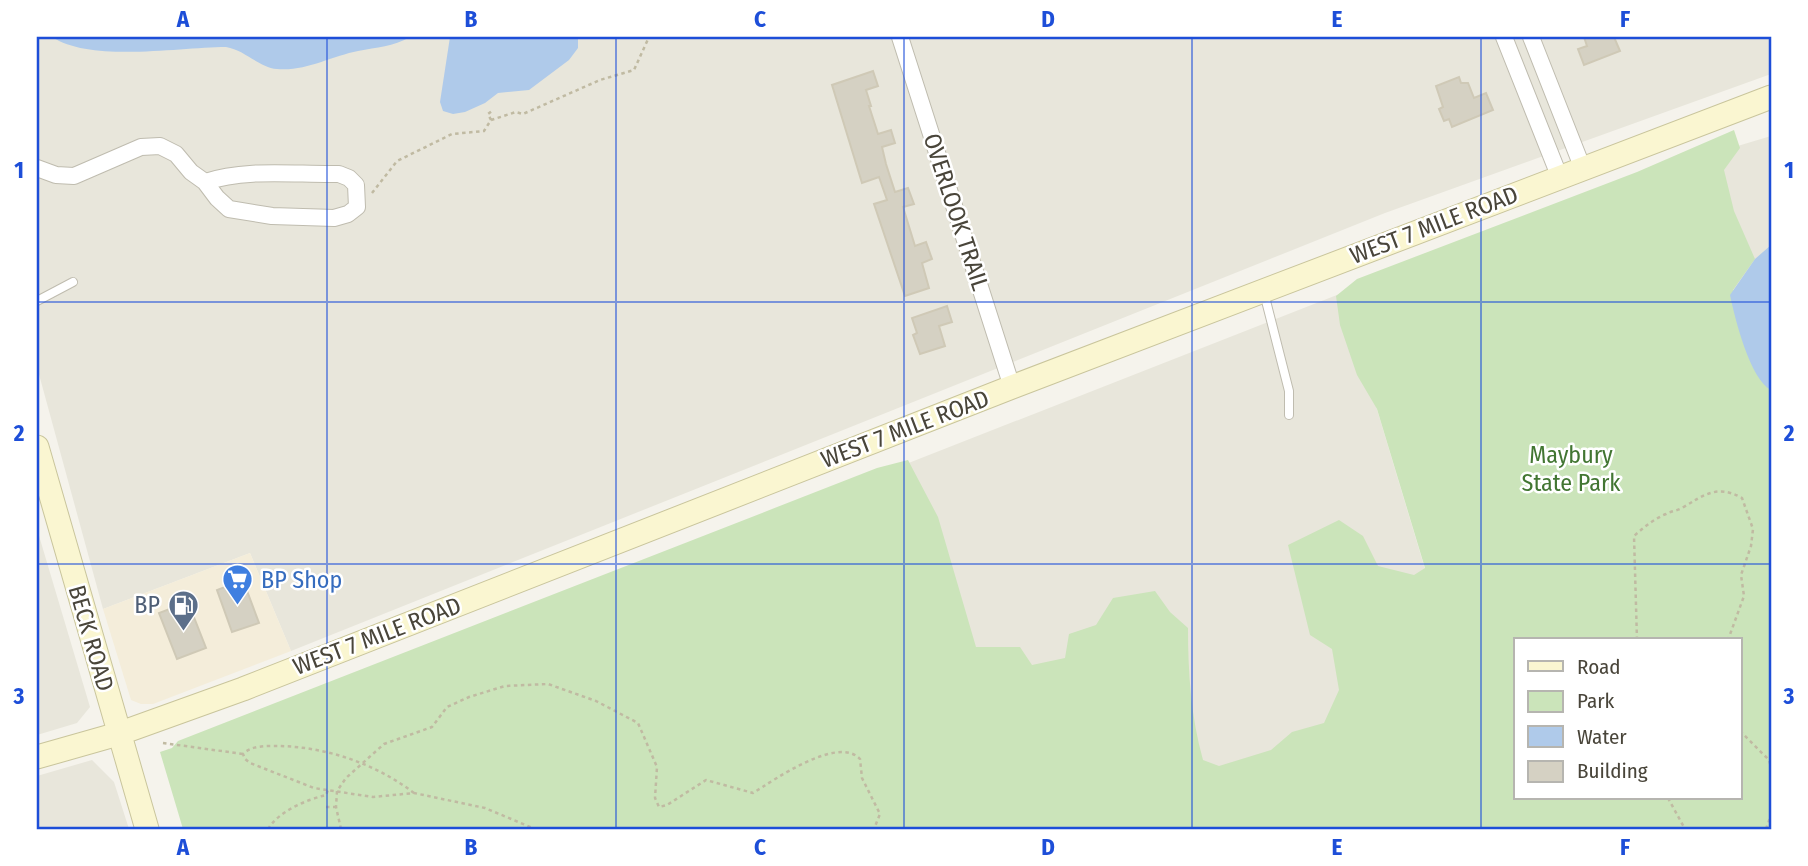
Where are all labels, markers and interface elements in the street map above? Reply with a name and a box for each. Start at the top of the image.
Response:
text: A [176,5,190,33]
text: B [465,5,478,33]
text: C [754,5,766,33]
text: D [1041,5,1055,33]
text: E [1332,5,1343,33]
text: F [1620,5,1630,33]
street label: OVERLOOK TRAIL [917,130,995,294]
text: 1 [14,156,24,184]
text: 1 [1784,156,1794,184]
street label: WEST 7 MILE ROAD [1346,180,1522,270]
street label: WEST 7 MILE ROAD [817,384,993,474]
text: 2 [13,419,25,447]
text: 2 [1783,419,1795,447]
park label: Maybury State Park [1522,441,1621,497]
supermarket icon: BP Shop [221,563,255,607]
place label: BP Shop [261,566,342,594]
street label: BECK ROAD [63,582,119,694]
fuel station icon: BP [166,588,200,632]
place label: BP [134,591,160,619]
street label: WEST 7 MILE ROAD [289,591,465,681]
legend [1514,638,1742,800]
text: Road [1577,654,1621,680]
text: 3 [13,682,25,710]
text: 3 [1783,682,1795,710]
text: Park [1577,688,1615,714]
text: Water [1577,724,1627,750]
text: Building [1577,758,1648,784]
text: A [176,833,190,861]
text: B [465,833,478,861]
text: C [754,833,766,861]
text: D [1041,833,1055,861]
text: E [1332,833,1343,861]
text: F [1620,833,1630,861]

